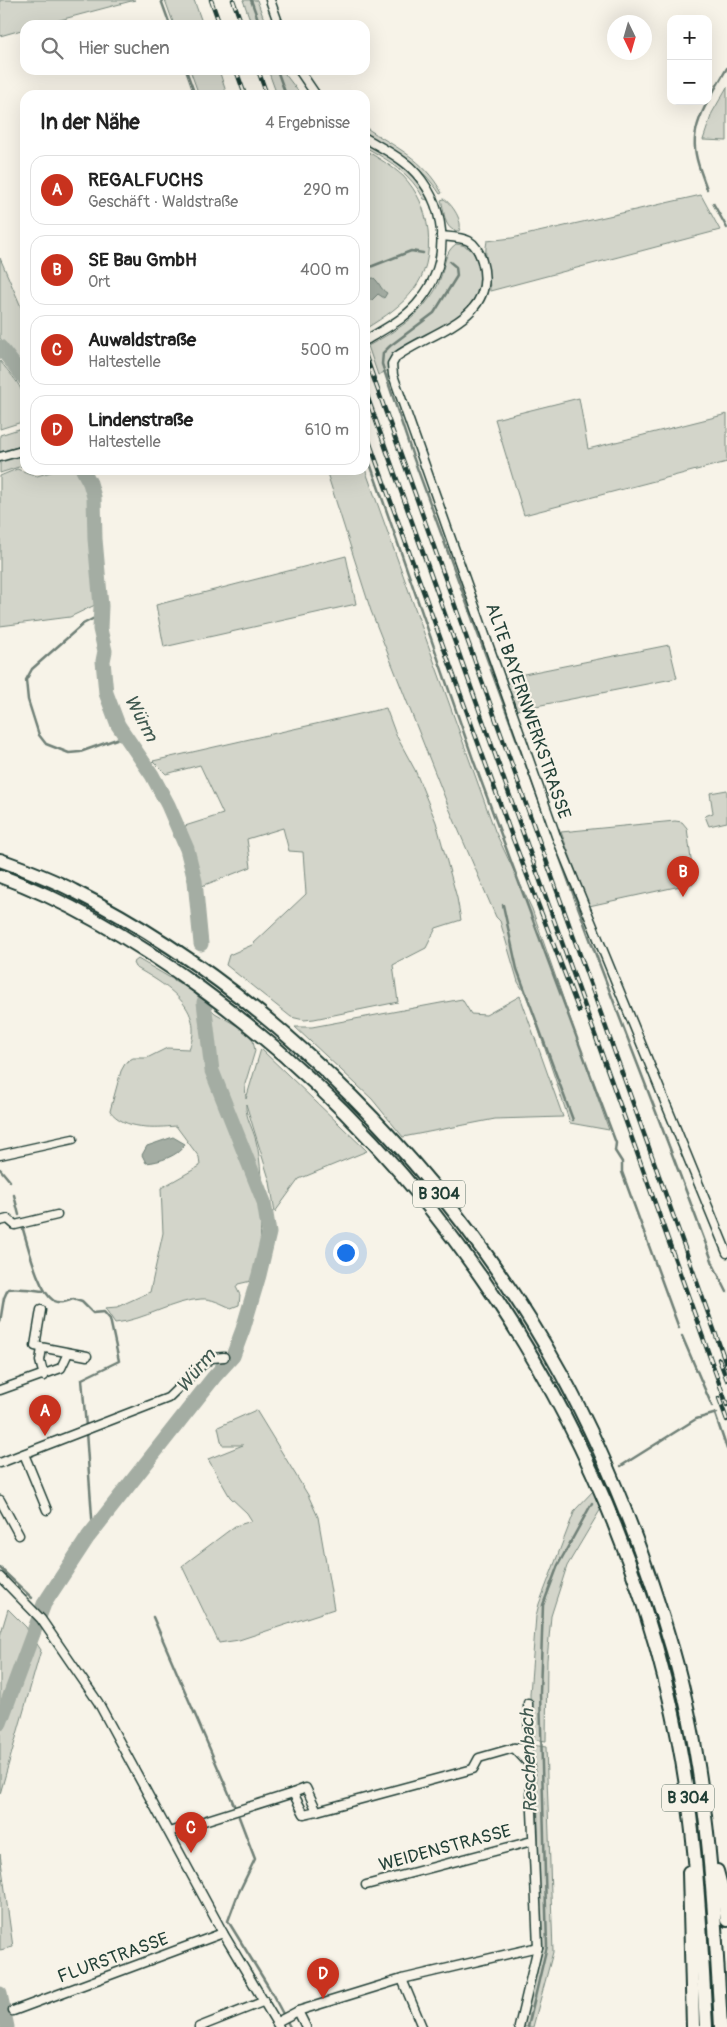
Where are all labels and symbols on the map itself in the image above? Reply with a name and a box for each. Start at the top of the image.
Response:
north arrow [607,15,652,60]
street label: ALTE BAYERNWERKSTRASSE [480,600,576,822]
water label: Würm [119,690,164,747]
pin: B [667,856,699,897]
road number: B 304 [413,1180,465,1208]
your location [333,1240,359,1266]
water label: Würm [171,1343,222,1398]
pin: A [29,1395,61,1436]
water label: Reschenbach [515,1708,543,1813]
road number: B 304 [662,1785,714,1812]
pin: C [175,1812,207,1853]
street label: WEIDENSTRASSE [376,1819,514,1877]
street label: FLURSTRASSE [54,1927,172,1989]
pin: D [307,1958,339,1999]

